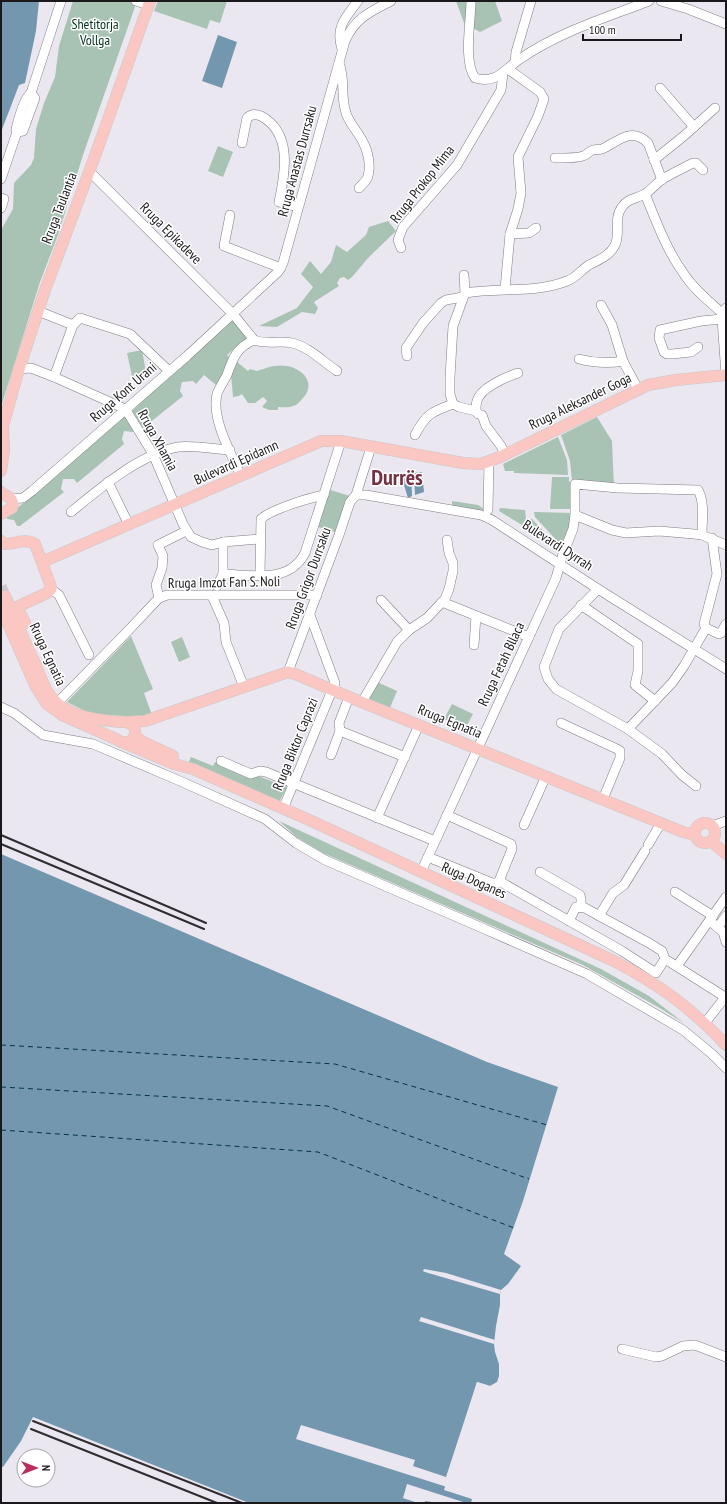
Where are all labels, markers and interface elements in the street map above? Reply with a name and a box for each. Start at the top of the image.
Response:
park label: Shetitorja Vollga [71,15,119,49]
scale bar [583,16,681,42]
text: 100 m [589,22,616,37]
street label: Rruga Anastas Durrsaku [274,104,320,218]
street label: Rruga Prokop Mima [386,141,458,227]
street label: Rruga Taulantia [37,170,81,246]
street label: Rruga Epikadeve [136,198,206,268]
street label: Rruga Kont Urani [86,358,160,426]
street label: Rruga Aleksander Goga [526,368,634,434]
street label: Rruga Xhamia [134,406,182,474]
street label: Bulevardi Epidamn [191,435,281,489]
district label: Durrës [371,463,423,491]
street label: Bulevardi Dyrrah [519,516,597,574]
street label: Rruga Grigor Durrsaku [281,525,335,631]
street label: Rruga Imzot Fan S. Noli [168,572,280,592]
street label: Rruga Fetah Bllaca [474,619,528,709]
street label: Rruga Egnatia [26,620,70,688]
street label: Rruga Biktor Caprazi [268,695,322,793]
street label: Rruga Egnatia [415,700,485,742]
street label: Ruga Doganes [439,858,509,902]
north arrow [16,1448,56,1488]
text: N [39,1465,53,1471]

